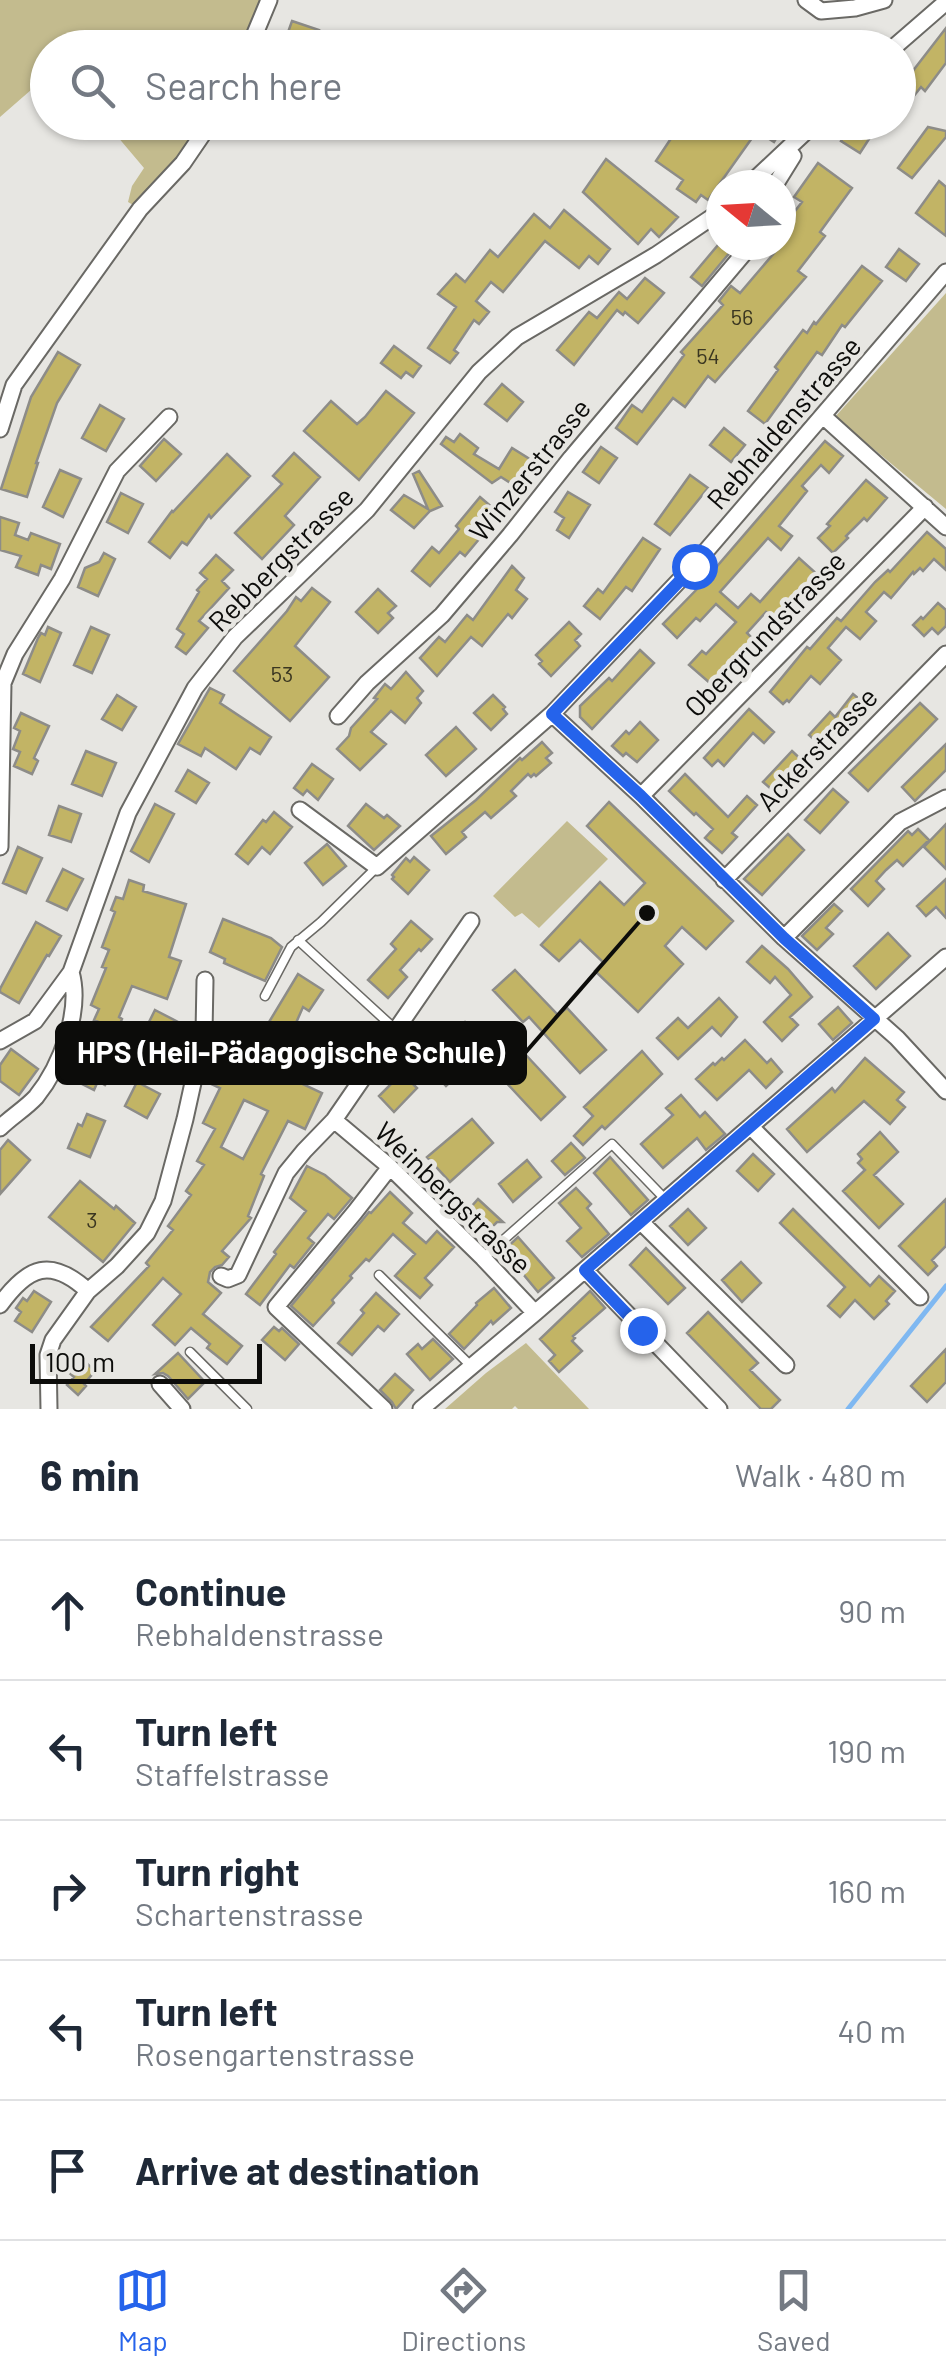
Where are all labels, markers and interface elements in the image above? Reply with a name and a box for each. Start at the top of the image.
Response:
search box [30,30,916,140]
icon: search [65,58,120,113]
text: Search here [145,62,343,108]
north arrow [706,170,796,260]
house number: 56 [731,303,753,329]
street label: Rebhaldenstrasse [699,329,868,516]
house number: 54 [696,342,720,368]
street label: Winzerstrasse [461,391,597,548]
street label: Rebbergstrasse [201,479,360,638]
street label: Obergrundstrasse [677,543,852,723]
route start [672,544,718,590]
house number: 53 [271,660,293,686]
street label: Ackerstrasse [749,679,884,817]
callout: HPS (Heil-Pädagogische Schule) [57,1023,525,1083]
text: HPS (Heil-Pädagogische Schule) [77,1033,506,1069]
street label: Weinbergstrasse [368,1114,539,1281]
house number: 3 [86,1206,98,1232]
route end [620,1308,666,1354]
scale bar [30,1339,262,1384]
text: 100 m [45,1344,115,1378]
text: 6 min [40,1449,140,1499]
text: Walk · 480 m [735,1455,906,1493]
text: Continue [135,1568,286,1614]
icon: ahead [40,1583,95,1638]
text: 90 m [838,1591,906,1629]
text: Rebhaldenstrasse [135,1614,384,1652]
text: Turn left [135,1708,278,1754]
icon: left [40,1723,95,1778]
text: 190 m [827,1731,906,1769]
text: Staffelstrasse [135,1754,330,1792]
text: Turn right [135,1848,300,1894]
icon: right [40,1863,95,1918]
text: 160 m [827,1871,906,1909]
text: Schartenstrasse [135,1894,364,1932]
text: Turn left [135,1988,278,2034]
icon: left [40,2003,95,2058]
text: 40 m [837,2011,906,2049]
text: Rosengartenstrasse [135,2034,415,2072]
icon: arrive [40,2143,95,2198]
text: Arrive at destination [135,2147,480,2193]
tab: Map [115,2263,170,2357]
tab: Directions [401,2263,526,2357]
tab: Saved [757,2263,831,2357]

